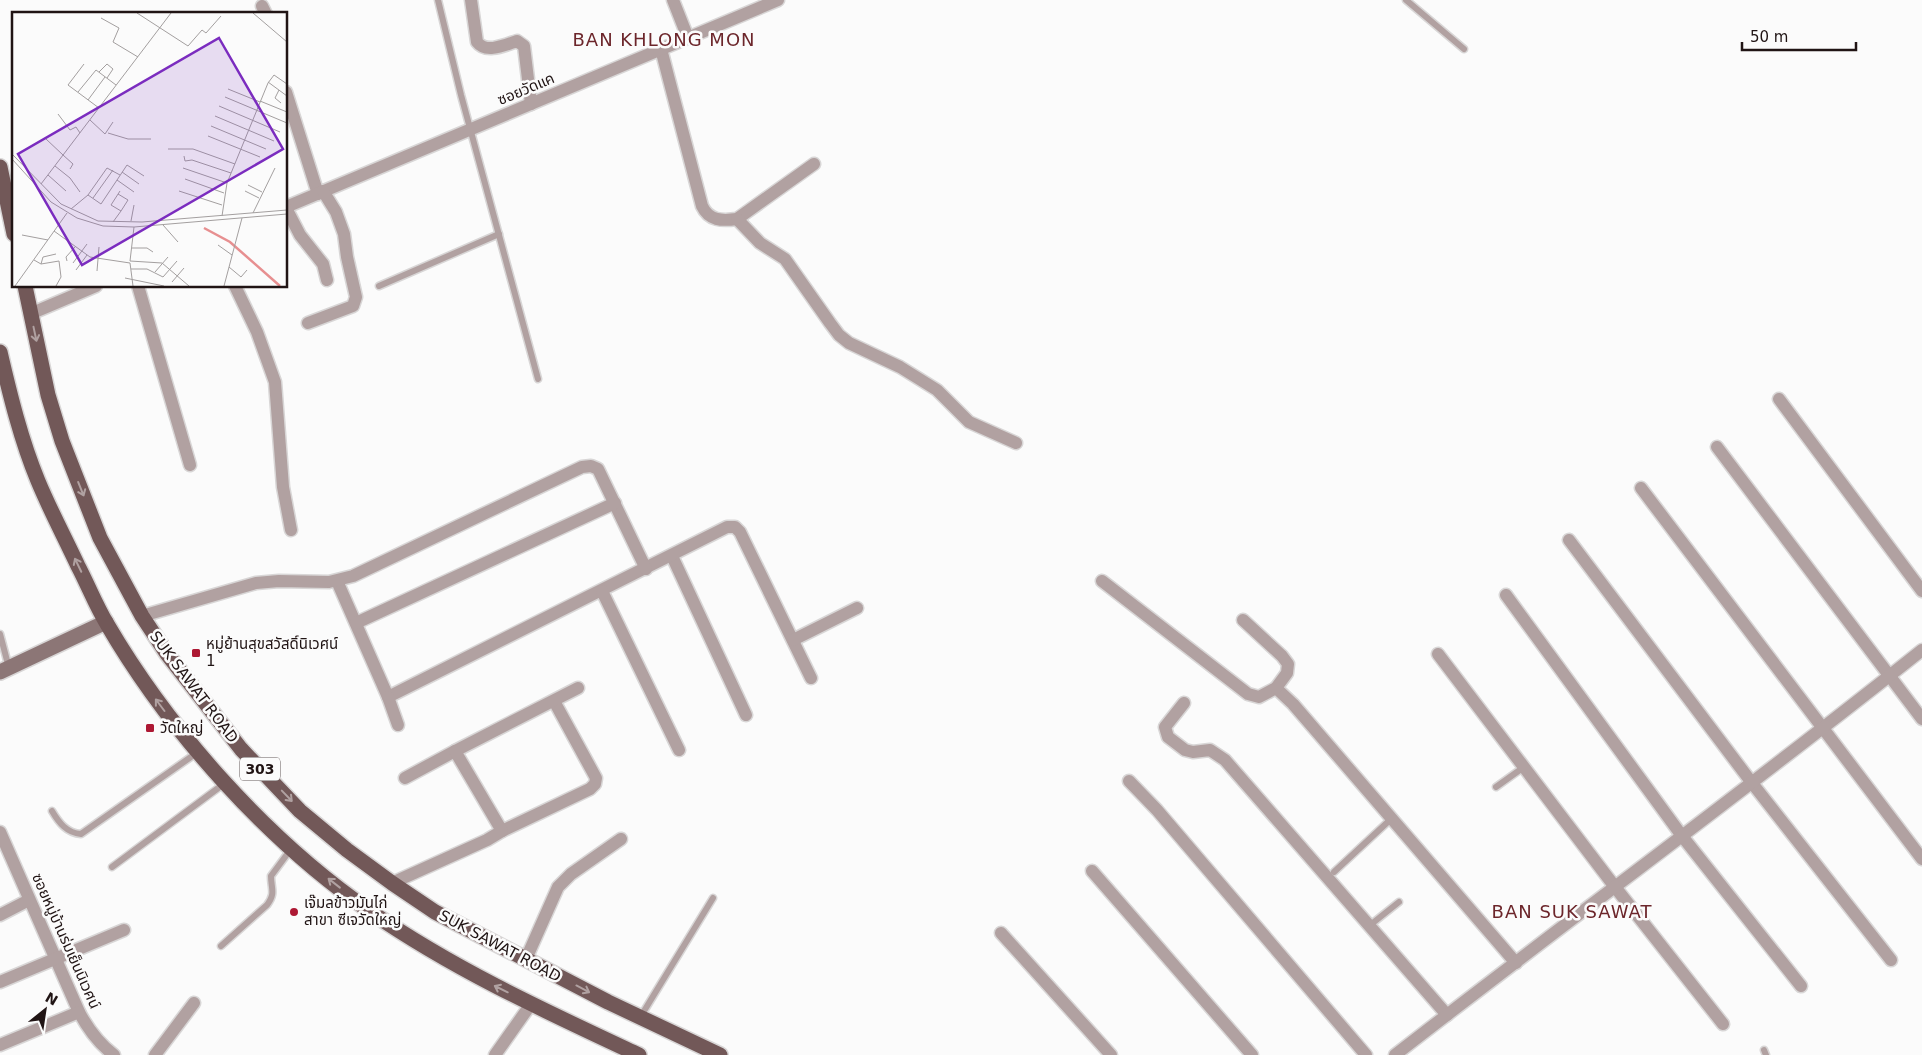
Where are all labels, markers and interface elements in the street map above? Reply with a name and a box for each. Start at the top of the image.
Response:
inset map [12,12,288,288]
scale bar [1742,20,1856,52]
text: 50 m [1750,28,1788,46]
district label: BAN KHLONG MON [572,29,756,50]
street label: ซอยวัดแค [495,69,557,109]
one-way arrow [31,325,40,341]
one-way arrow [77,481,86,496]
one-way arrow [73,558,82,573]
street label: SUK SAWAT ROAD [146,628,242,746]
place label: หมู่ย้านสุขสวัสดิ์นิเวศน์ 1 [206,635,338,670]
marker: หมู่ย้านสุขสวัสดิ์นิเวศน์ 1 [190,647,202,659]
one-way arrow [155,698,165,712]
place label: วัดใหญ่ [160,719,203,737]
marker: วัดใหญ่ [144,722,156,734]
road number: 303 [240,758,280,781]
one-way arrow [281,790,293,803]
street label: ซอยหมู่บ้านร่มเย็นนิเวศน์ [28,871,104,1011]
one-way arrow [328,878,341,889]
place label: เจ๊มลข้าวมันไก่ สาขา ซีเจวัดใหญ่ [304,894,401,929]
district label: BAN SUK SAWAT [1492,901,1652,922]
marker: เจ๊มลข้าวมันไก่ สาขา ซีเจวัดใหญ่ [288,906,300,918]
street label: SUK SAWAT ROAD [436,906,564,986]
one-way arrow [493,984,508,994]
north arrow [20,985,70,1035]
one-way arrow [575,985,590,994]
text: N [42,989,61,1009]

